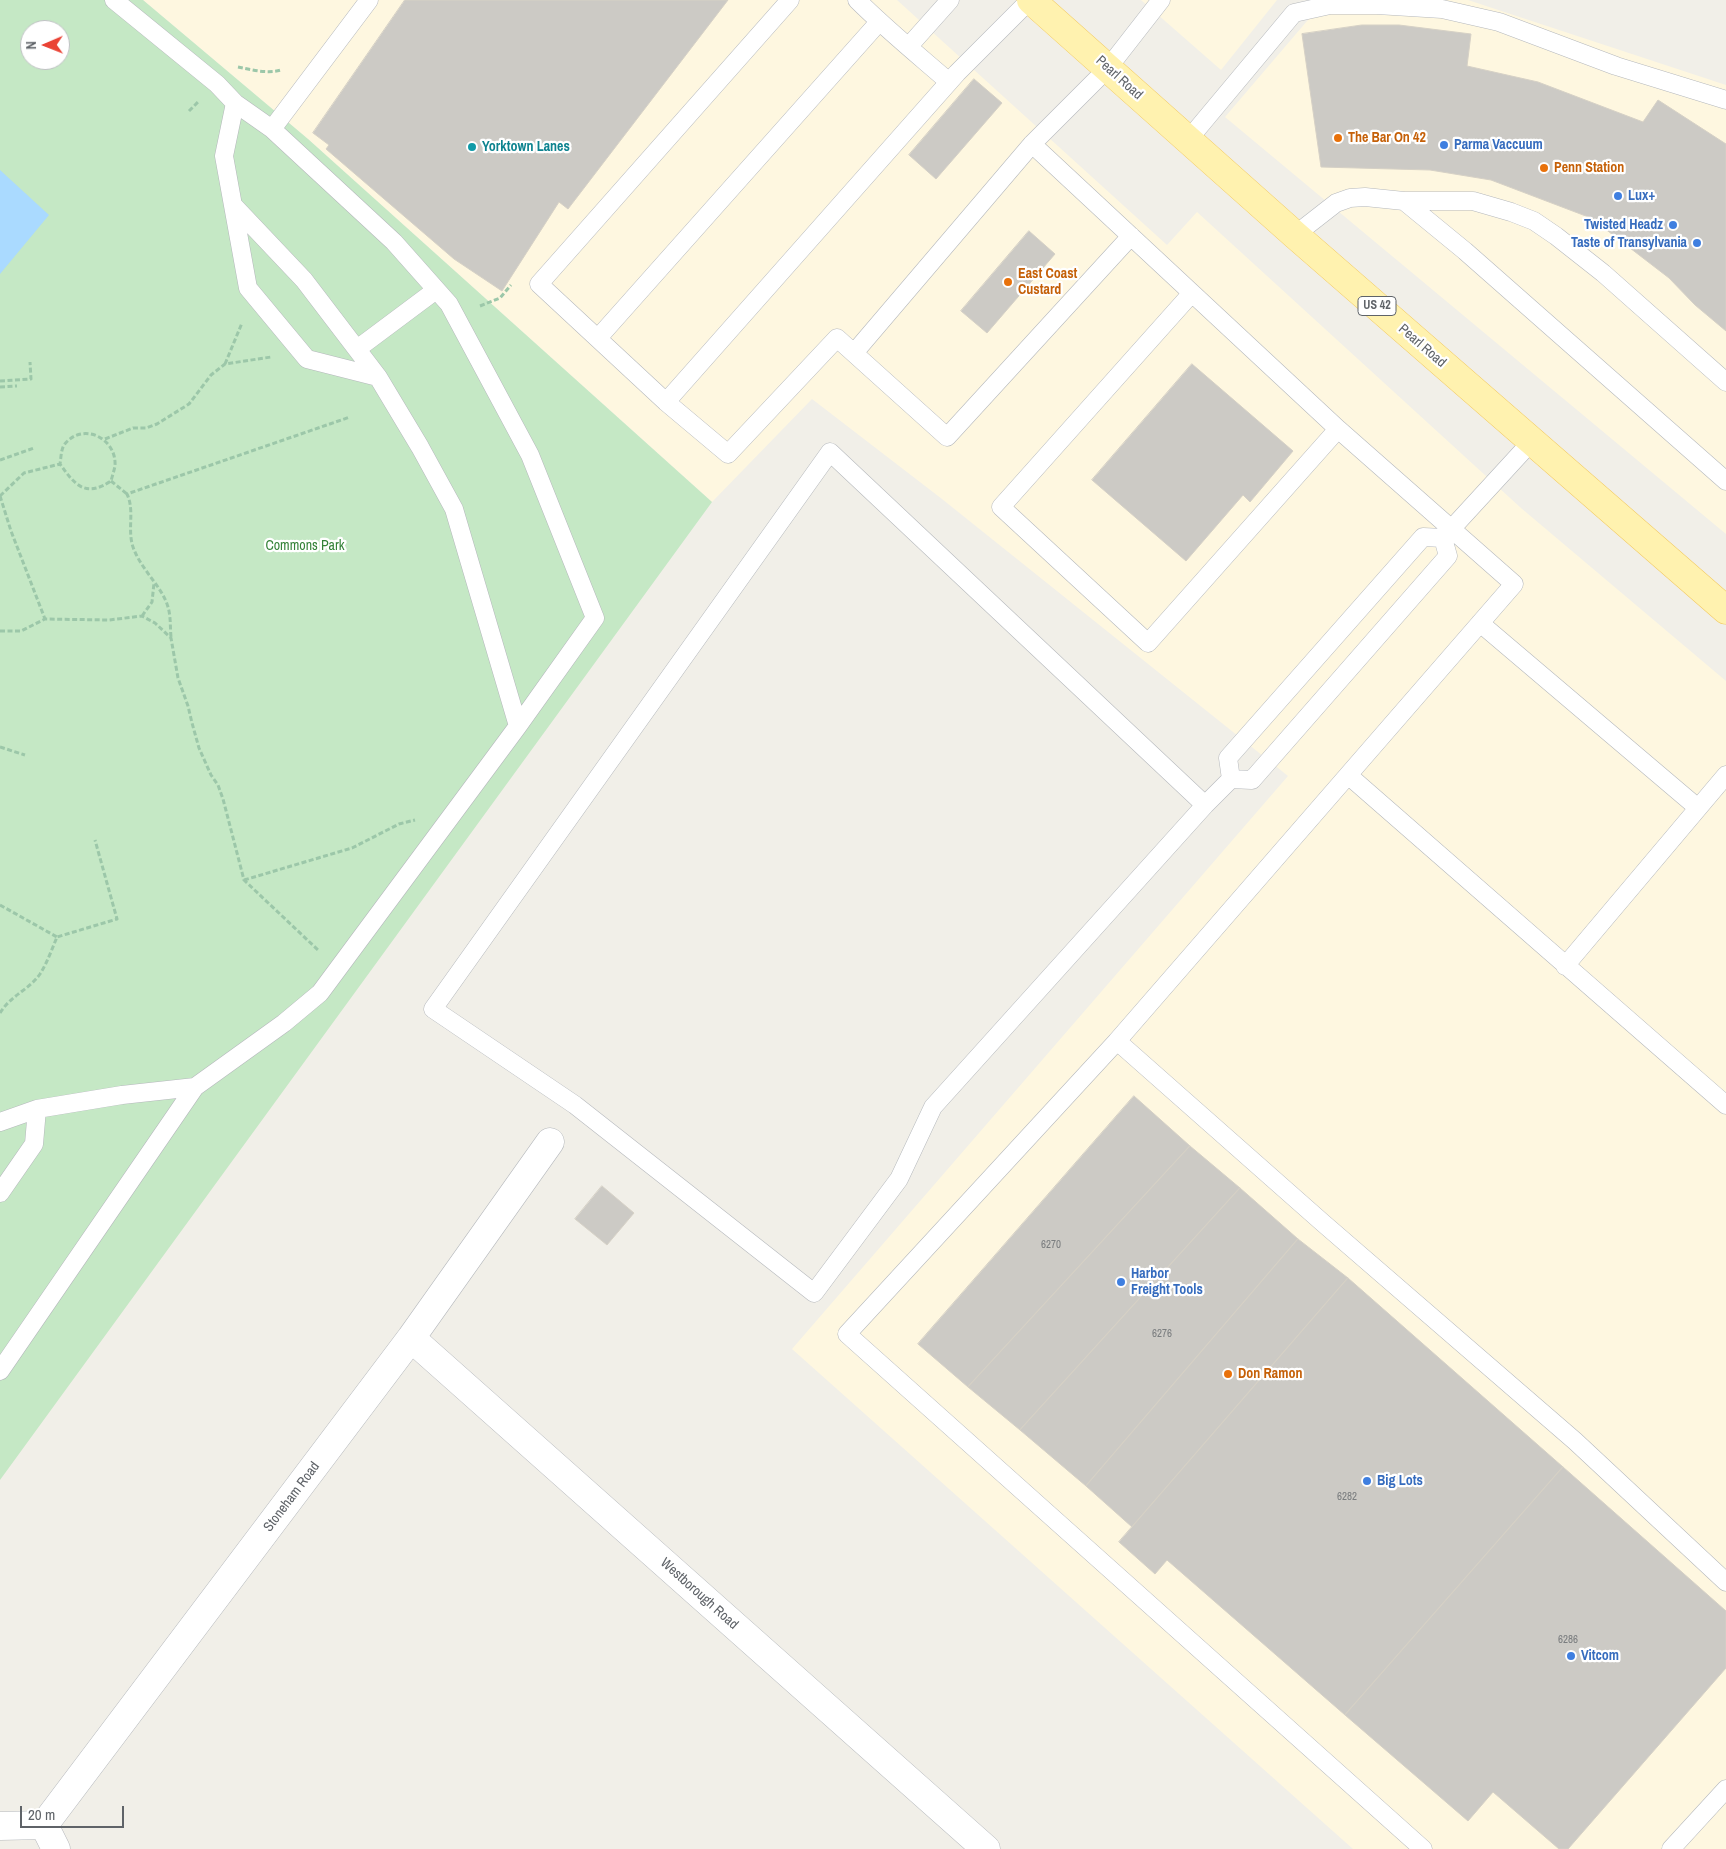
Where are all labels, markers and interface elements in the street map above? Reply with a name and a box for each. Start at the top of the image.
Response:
north arrow [20,20,70,70]
text: N [22,41,40,50]
street label: Pearl Road [1092,53,1146,103]
place label: The Bar On 42 [1348,130,1426,146]
marker: The Bar On 42 [1332,132,1344,144]
place label: Parma Vaccuum [1454,137,1543,153]
place label: Yorktown Lanes [482,139,570,155]
marker: Parma Vaccuum [1438,139,1450,151]
marker: Yorktown Lanes [466,141,478,153]
place label: Penn Station [1554,160,1624,176]
marker: Penn Station [1538,162,1550,174]
place label: Lux+ [1628,188,1655,204]
marker: Lux+ [1612,190,1624,202]
place label: Twisted Headz [1584,217,1663,233]
marker: Twisted Headz [1667,219,1679,231]
place label: Taste of Transylvania [1571,235,1687,251]
marker: Taste of Transylvania [1691,237,1703,249]
place label: East Coast Custard [1018,266,1077,298]
marker: East Coast Custard [1002,276,1014,288]
road number: US 42 [1358,296,1396,316]
street label: Pearl Road [1395,321,1449,371]
park label: Commons Park [265,538,345,554]
house number: 6270 [1041,1238,1061,1252]
place label: Harbor Freight Tools [1131,1266,1203,1298]
marker: Harbor Freight Tools [1115,1276,1127,1288]
house number: 6276 [1152,1327,1172,1341]
place label: Don Ramon [1238,1366,1302,1382]
marker: Don Ramon [1222,1368,1234,1380]
street label: Stoneham Road [260,1459,324,1535]
place label: Big Lots [1377,1473,1423,1489]
marker: Big Lots [1361,1475,1373,1487]
house number: 6282 [1337,1490,1357,1504]
street label: Westborough Road [657,1555,741,1633]
house number: 6286 [1558,1633,1578,1647]
place label: Vitcom [1581,1648,1619,1664]
marker: Vitcom [1565,1650,1577,1662]
scale bar [22,1796,126,1828]
text: 20 m [28,1804,55,1825]

